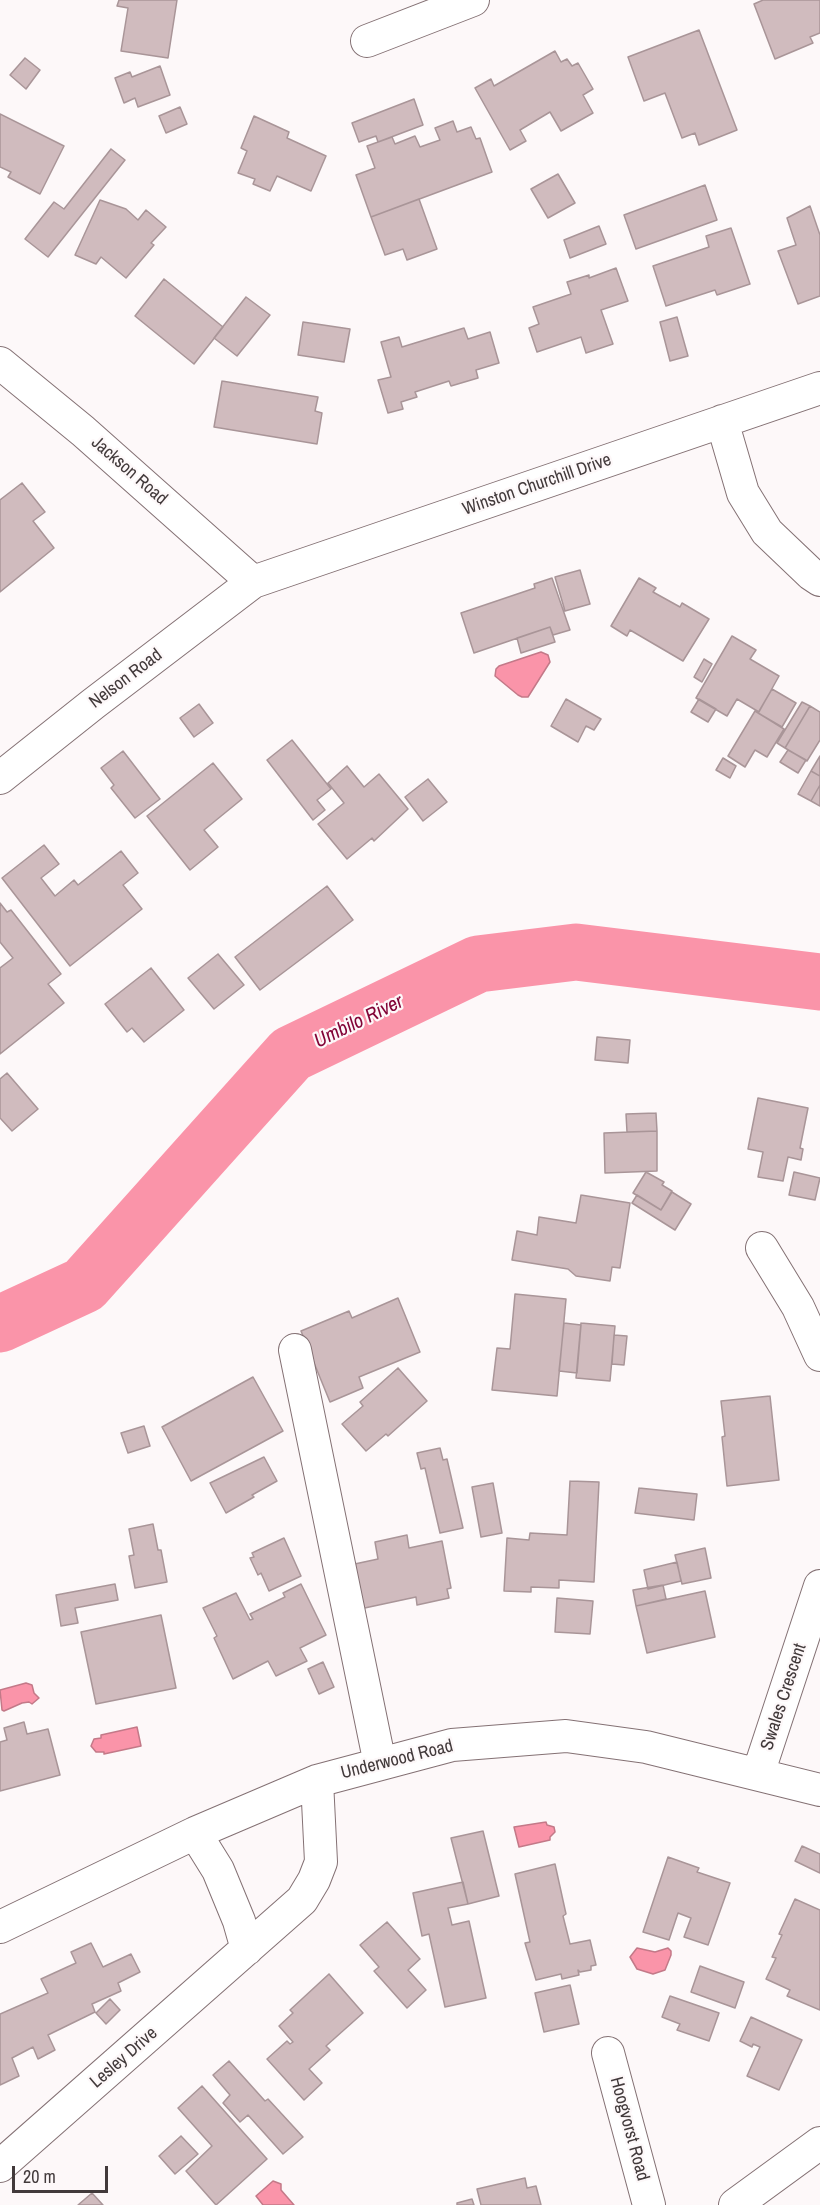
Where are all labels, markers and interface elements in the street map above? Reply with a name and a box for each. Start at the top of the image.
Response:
street label: Jackson Road [87,432,171,510]
street label: Winston Churchill Drive [460,449,614,521]
street label: Nelson Road [85,645,167,713]
water label: Umbilo River [311,990,407,1054]
street label: Swales Crescent [757,1641,811,1753]
street label: Underwood Road [339,1736,455,1784]
street label: Lesley Drive [86,2023,162,2093]
street label: Hoogvorst Road [605,2075,653,2183]
scale bar [15,2154,111,2192]
text: 20 m [23,2164,56,2189]

